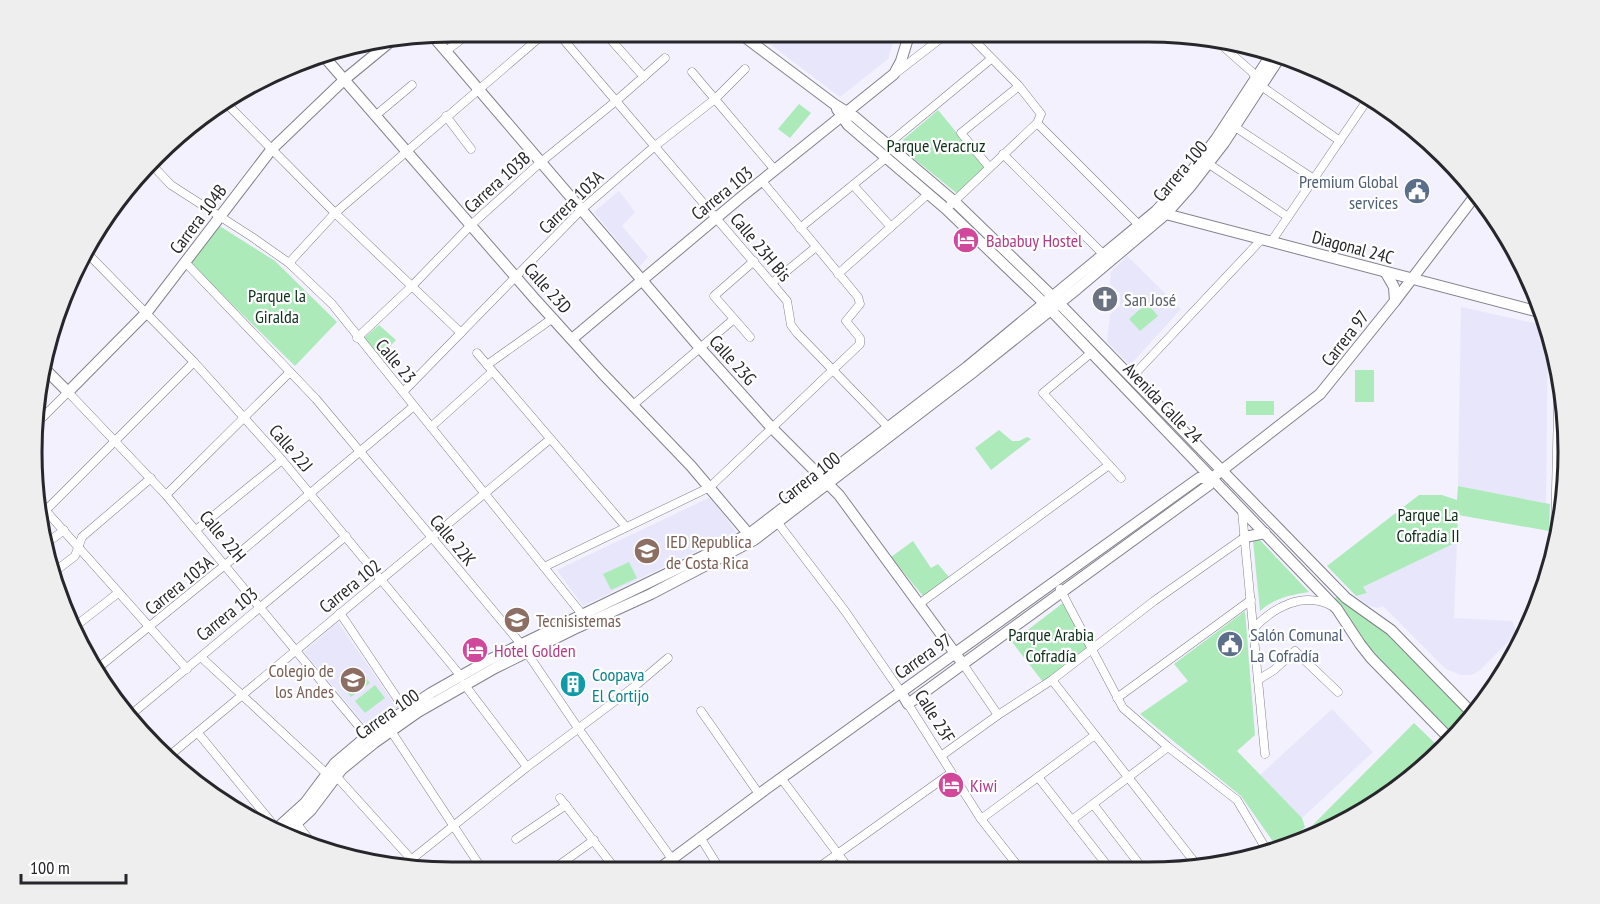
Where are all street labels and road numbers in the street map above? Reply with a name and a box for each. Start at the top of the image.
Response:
street label: Carrera 100 [1148,136,1212,206]
street label: Carrera 103B [459,146,535,218]
street label: Carrera 103 [686,161,758,225]
street label: Carrera 103A [534,165,609,239]
street label: Carrera 104B [164,180,232,258]
street label: Calle 23H Bis [726,208,796,286]
street label: Diagonal 24C [1310,225,1396,269]
street label: Calle 23D [519,258,577,318]
street label: Carrera 97 [1316,305,1374,371]
street label: Calle 23G [704,330,762,390]
street label: Calle 23 [371,334,421,388]
street label: Avenida Calle 24 [1119,358,1207,448]
street label: Calle 22J [264,420,318,476]
street label: Carrera 100 [773,447,845,509]
street label: Calle 22H [195,505,251,567]
street label: Calle 22K [425,510,481,570]
street label: Carrera 103A [140,550,218,620]
street label: Carrera 102 [314,554,386,618]
street label: Carrera 103 [191,582,263,646]
street label: Carrera 97 [890,628,956,684]
street label: Carrera 100 [351,684,423,744]
street label: Calle 23F [910,685,960,747]

